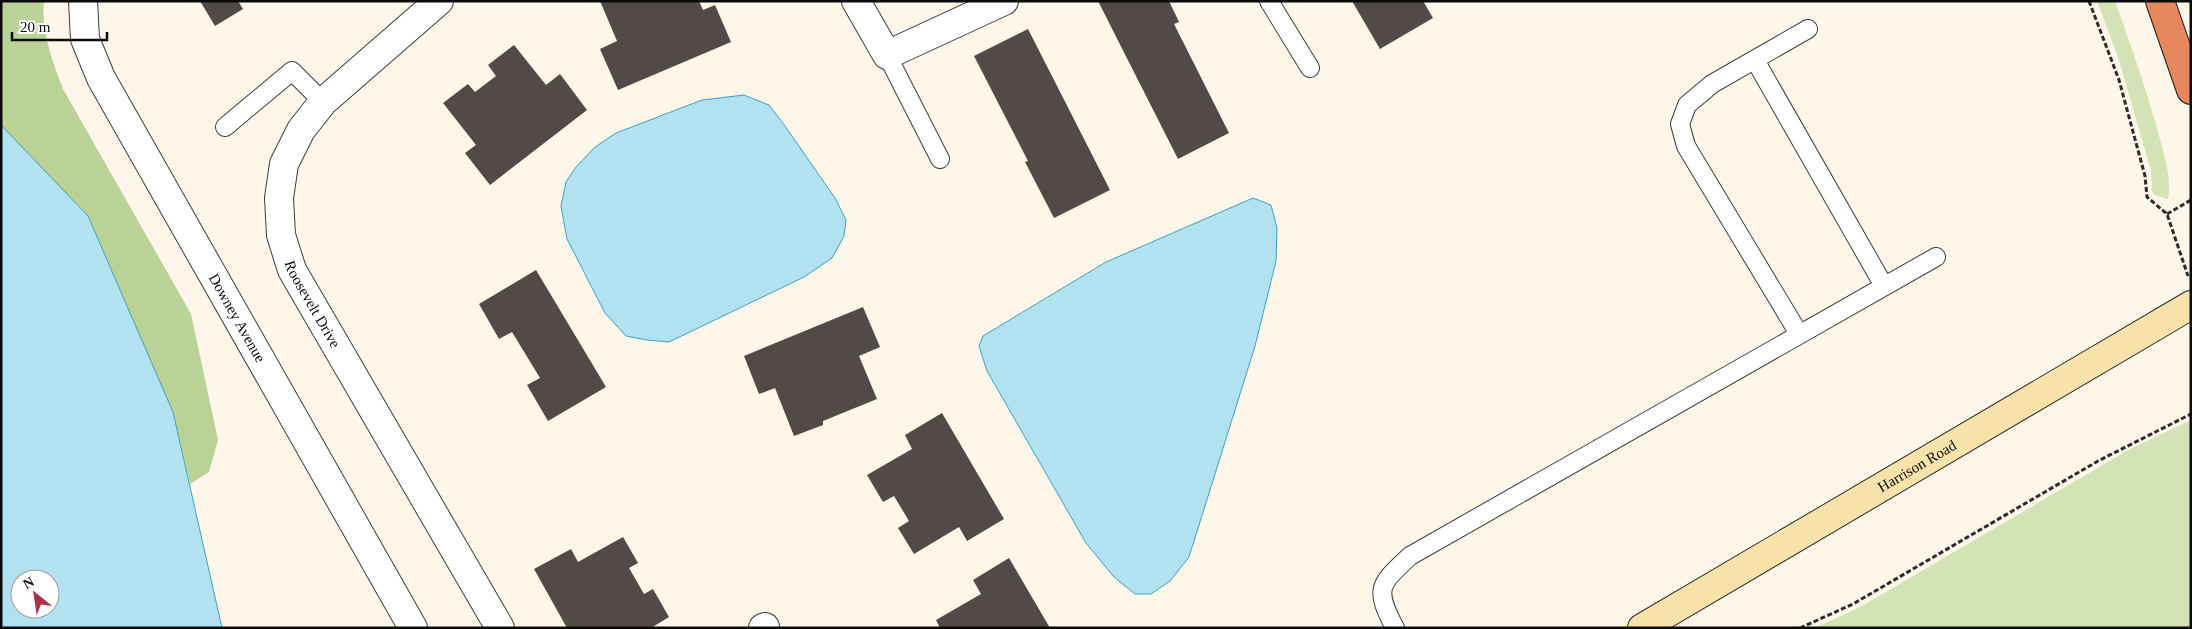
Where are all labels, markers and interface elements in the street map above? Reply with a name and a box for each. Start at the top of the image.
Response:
scale bar [12,10,108,42]
text: 20 m [20,19,51,35]
street label: Roosevelt Drive [282,259,344,351]
street label: Downey Avenue [206,271,269,365]
street label: Harrison Road [1875,437,1959,495]
north arrow [10,569,60,619]
text: N [21,574,37,592]

